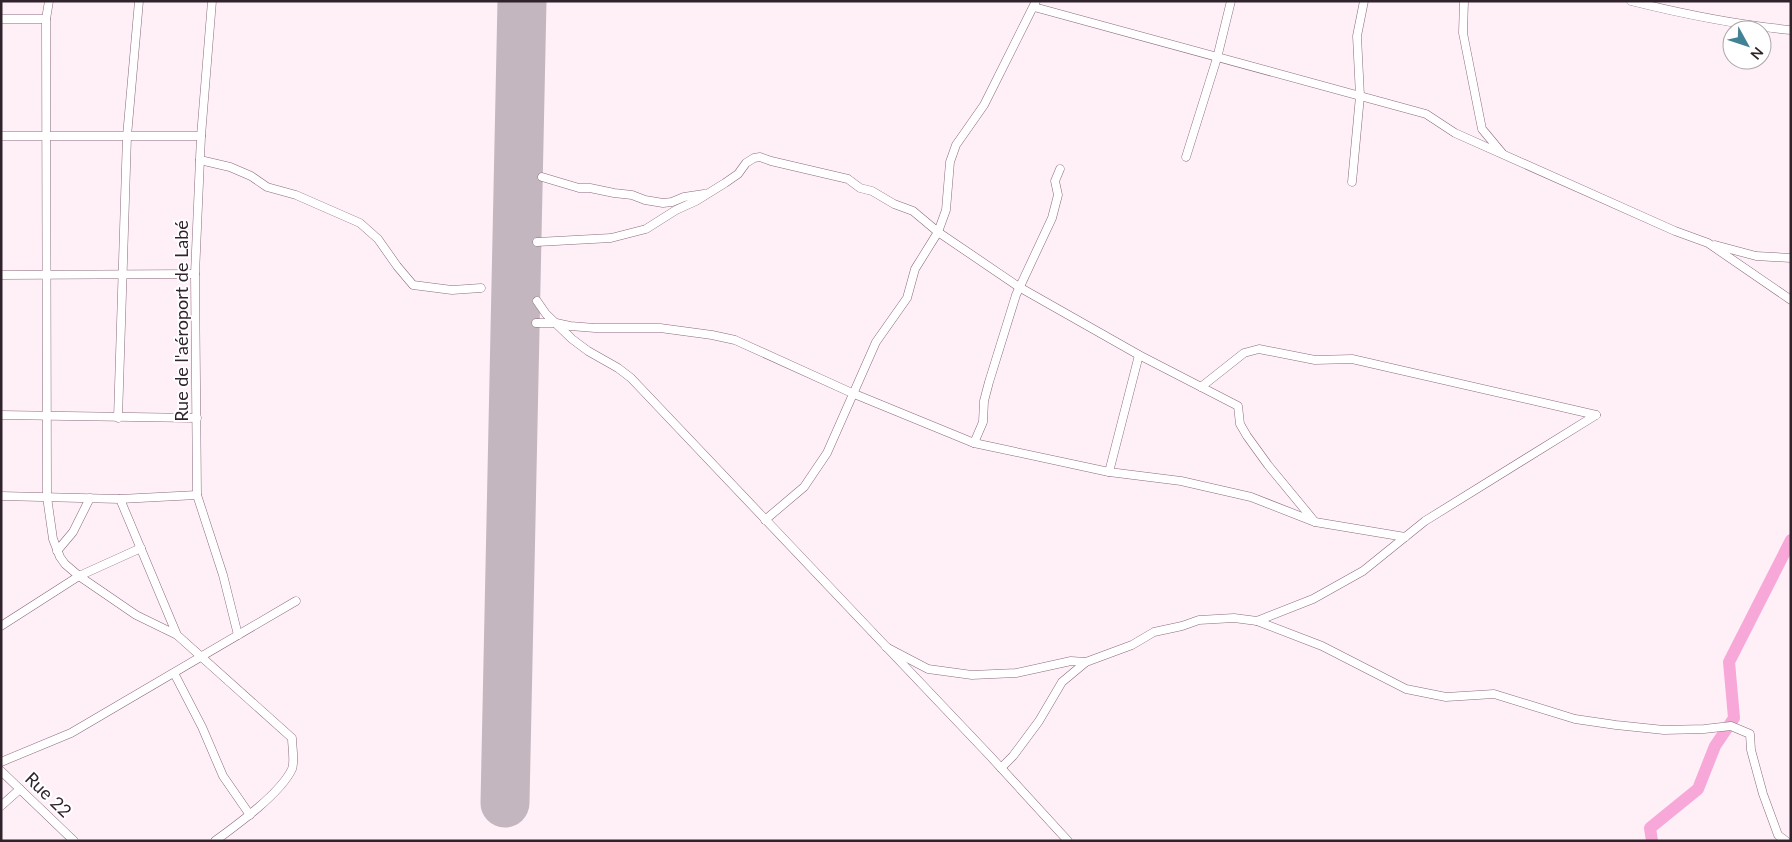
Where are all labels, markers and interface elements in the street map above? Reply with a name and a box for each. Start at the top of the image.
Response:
north arrow [1722,20,1772,70]
text: N [1747,44,1767,63]
street label: Rue de l'aéroport de Labé [170,220,192,422]
street label: Rue 22 [21,767,76,822]

